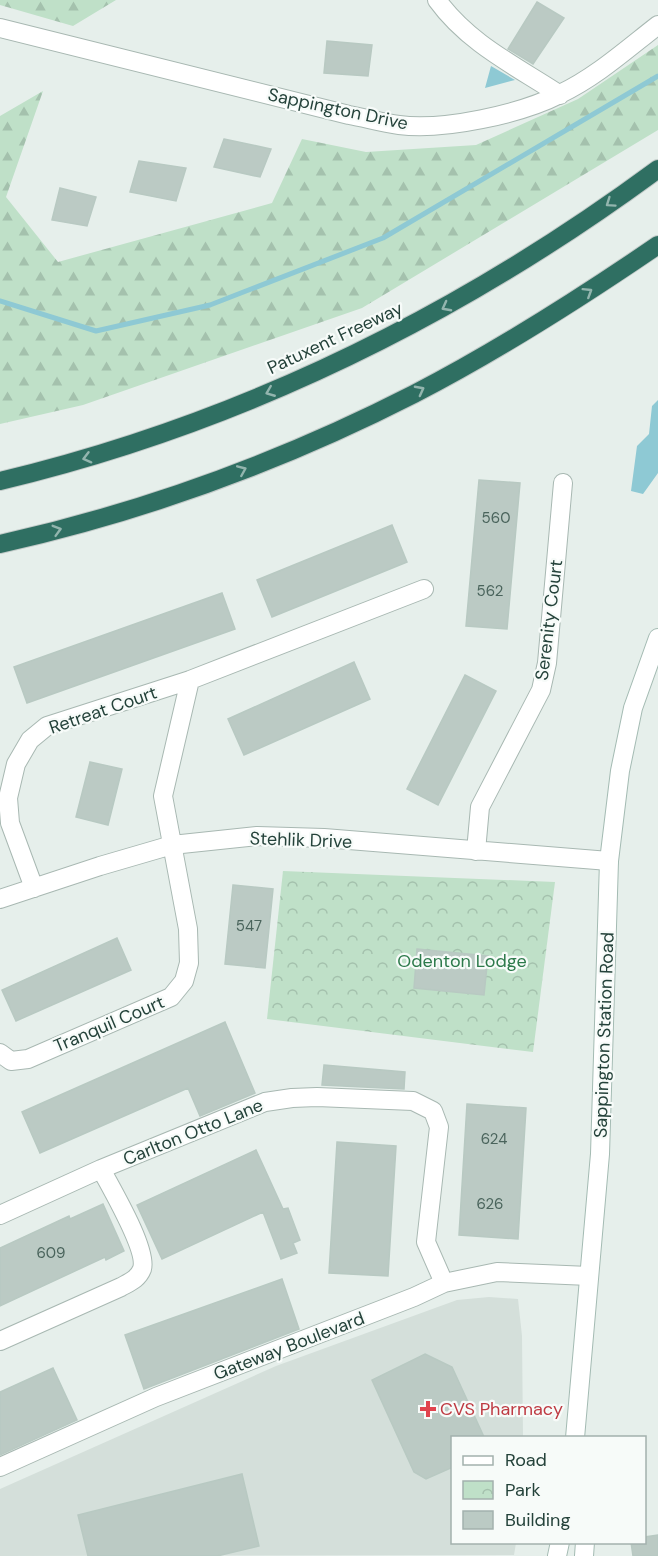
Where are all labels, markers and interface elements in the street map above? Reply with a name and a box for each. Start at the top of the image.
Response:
street label: Sappington Drive [266,82,410,136]
one-way arrow [606,196,617,207]
one-way arrow [582,287,592,299]
street label: Patuxent Freeway [263,296,407,380]
one-way arrow [441,300,452,311]
one-way arrow [266,385,277,397]
one-way arrow [414,386,424,397]
one-way arrow [82,451,93,463]
one-way arrow [236,465,247,477]
house number: 560 [482,508,510,528]
one-way arrow [51,525,62,537]
street label: Serenity Court [530,558,568,682]
house number: 562 [477,581,503,601]
street label: Retreat Court [46,680,160,740]
street label: Stehlik Drive [249,826,353,854]
house number: 547 [236,916,262,936]
street label: Sappington Station Road [588,932,620,1138]
park label: Odenton Lodge [397,949,527,973]
street label: Tranquil Court [50,990,168,1058]
street label: Carlton Otto Lane [119,1093,267,1171]
house number: 624 [481,1129,507,1149]
house number: 626 [476,1194,504,1214]
house number: 609 [36,1243,66,1263]
street label: Gateway Boulevard [210,1306,368,1386]
place label: CVS Pharmacy [440,1397,563,1421]
marker: CVS Pharmacy [421,1402,435,1416]
legend [451,1436,646,1544]
text: Road [505,1448,547,1472]
text: Park [505,1478,541,1502]
text: Building [505,1508,570,1532]

